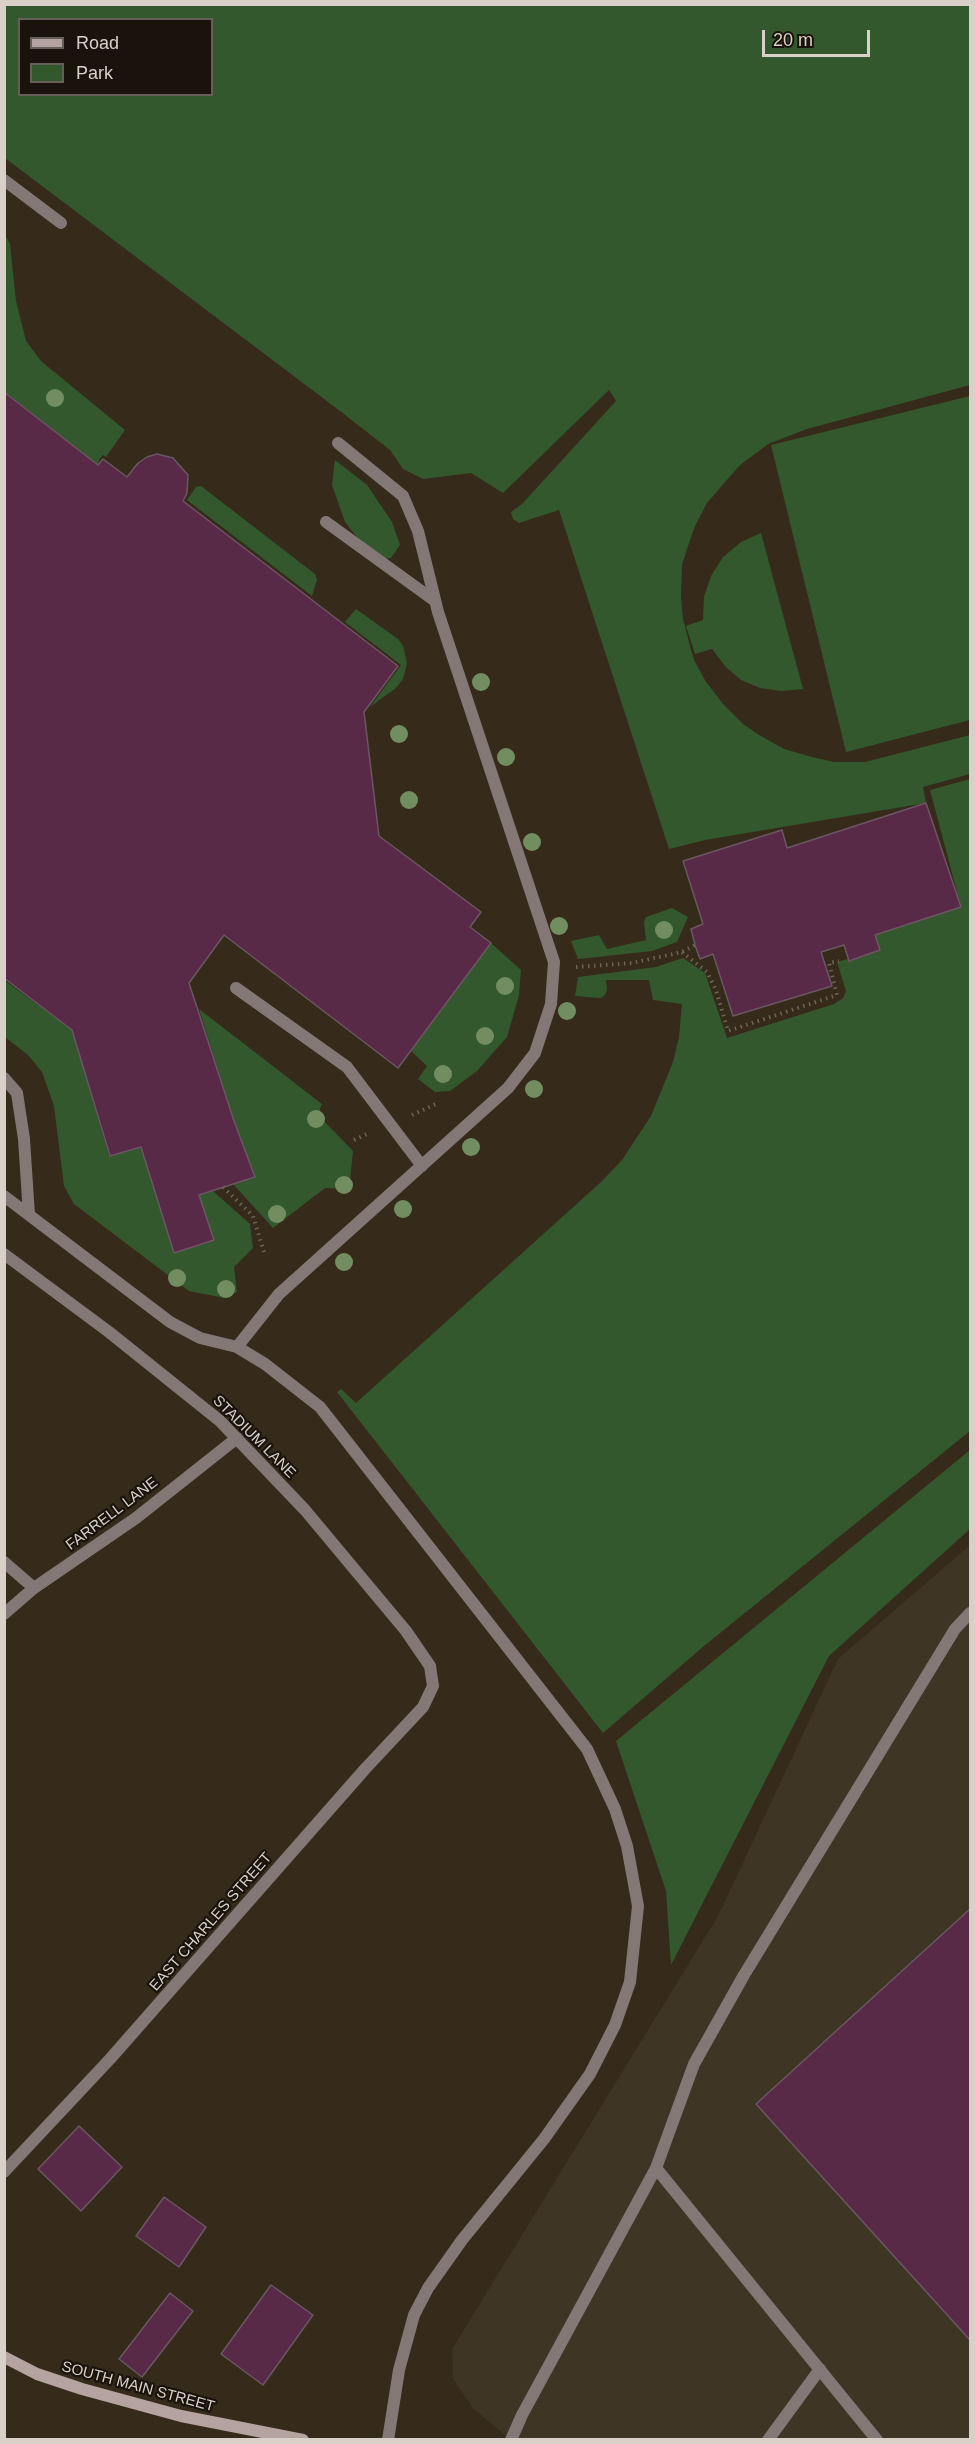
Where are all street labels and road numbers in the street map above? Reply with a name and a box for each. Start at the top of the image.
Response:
street label: STADIUM LANE [209,1392,299,1482]
street label: FARRELL LANE [63,1474,161,1554]
street label: EAST CHARLES STREET [146,1849,276,1995]
street label: SOUTH MAIN STREET [60,2358,216,2416]

